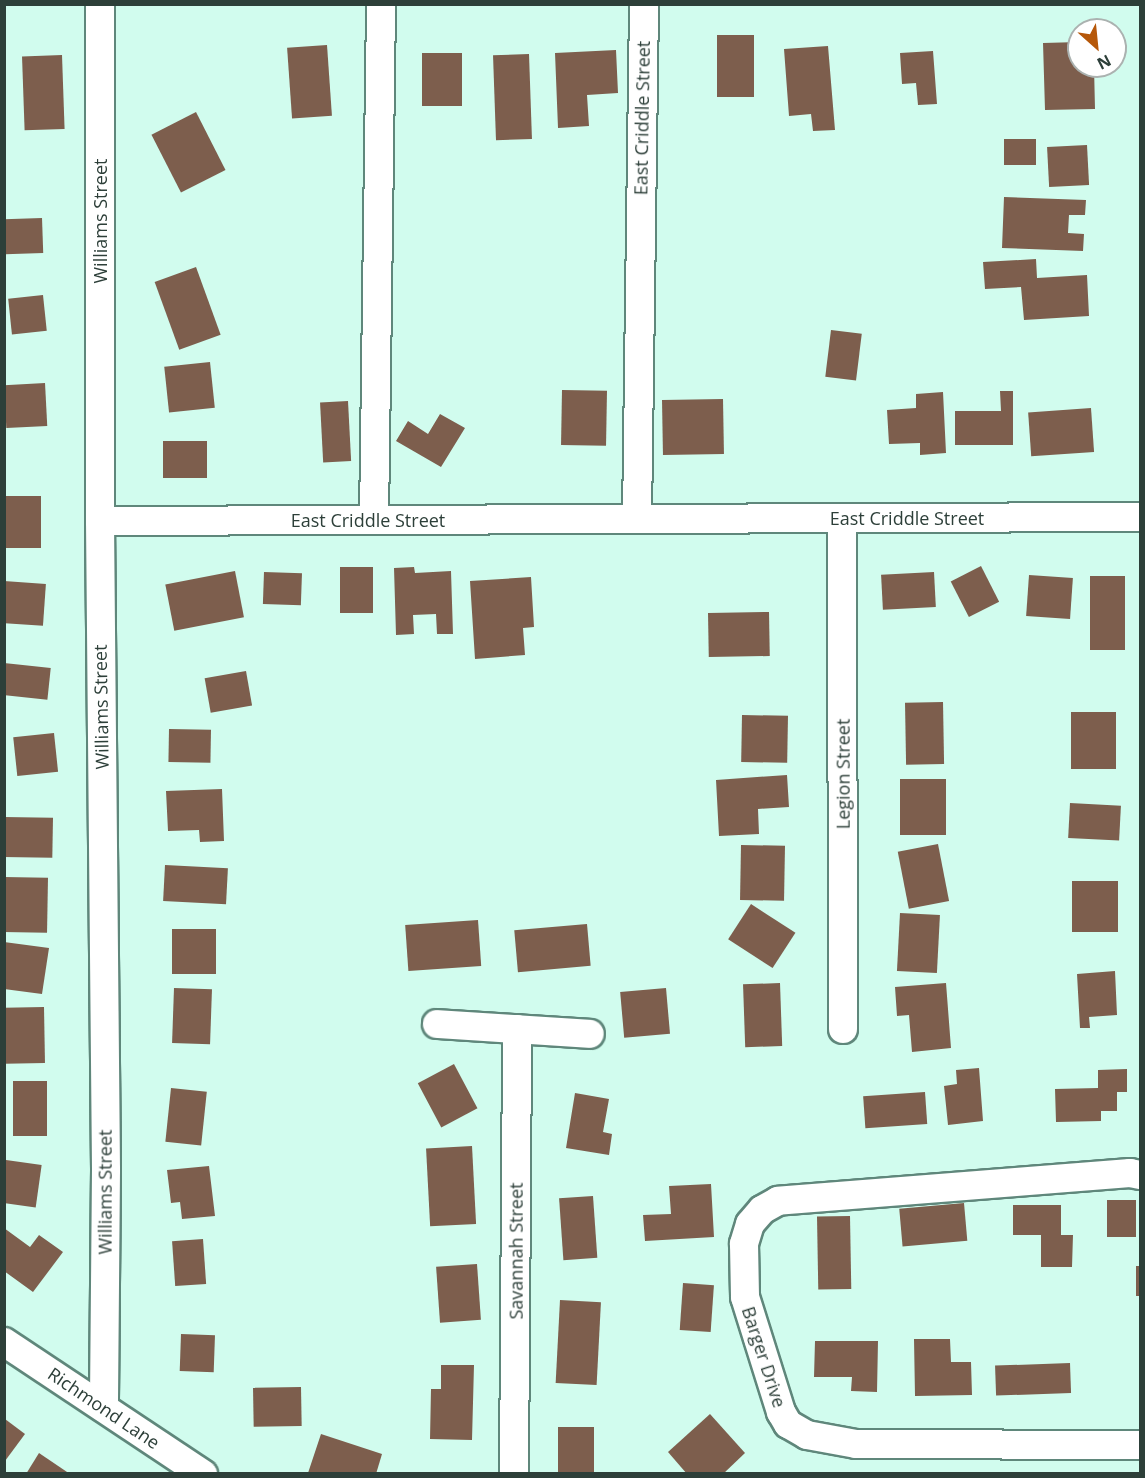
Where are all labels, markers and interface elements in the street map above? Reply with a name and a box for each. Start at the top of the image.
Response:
north arrow [1067,18,1127,78]
street label: East Criddle Street [630,41,654,195]
text: N [1093,49,1115,75]
street label: Williams Street [89,159,111,283]
street label: East Criddle Street [830,507,984,529]
street label: East Criddle Street [291,509,445,531]
street label: Williams Street [89,644,113,770]
street label: Legion Street [832,719,854,829]
street label: Williams Street [94,1130,116,1254]
street label: Savannah Street [505,1183,527,1319]
street label: Barger Drive [738,1304,790,1410]
street label: Richmond Lane [44,1363,164,1453]

